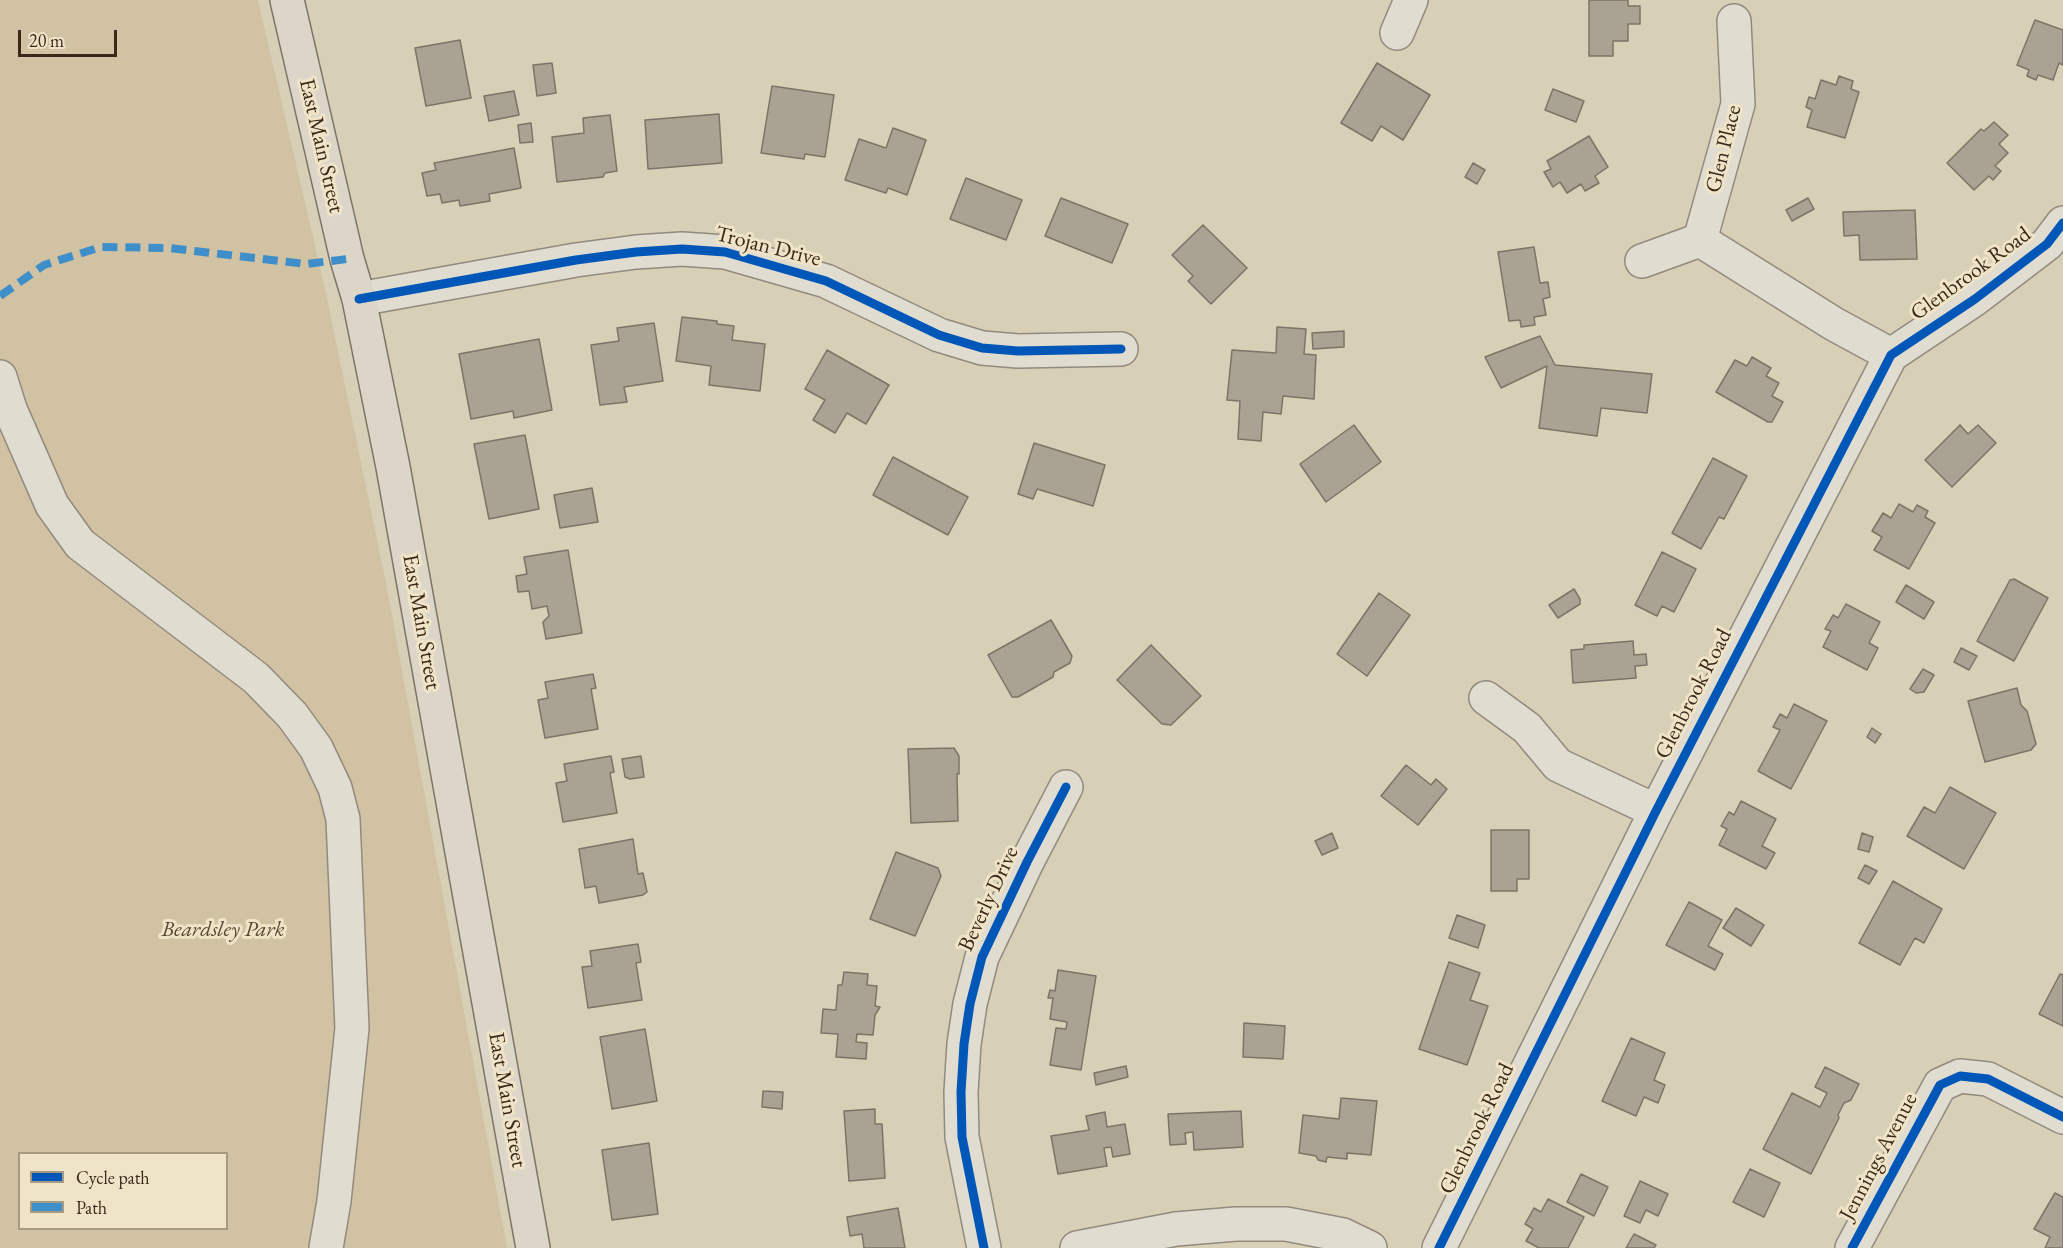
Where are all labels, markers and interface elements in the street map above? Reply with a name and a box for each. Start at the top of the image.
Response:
scale bar [21,18,120,56]
text: 20 m [29,29,64,52]
street label: East Main Street [293,76,349,216]
street label: Glen Place [1700,103,1748,195]
street label: Trojan Drive [713,221,823,273]
street label: Glenbrook Road [1906,221,2036,327]
street label: East Main Street [396,552,446,692]
street label: Glenbrook Road [1650,625,1738,763]
street label: Beverly Drive [953,842,1025,956]
park label: Beardsley Park [161,917,285,943]
street label: East Main Street [482,1030,532,1170]
street label: Glenbrook Road [1434,1059,1520,1199]
street label: Jennings Avenue [1834,1089,1924,1225]
legend [18,1152,228,1230]
text: Cycle path [76,1166,150,1189]
text: Path [76,1196,107,1219]

